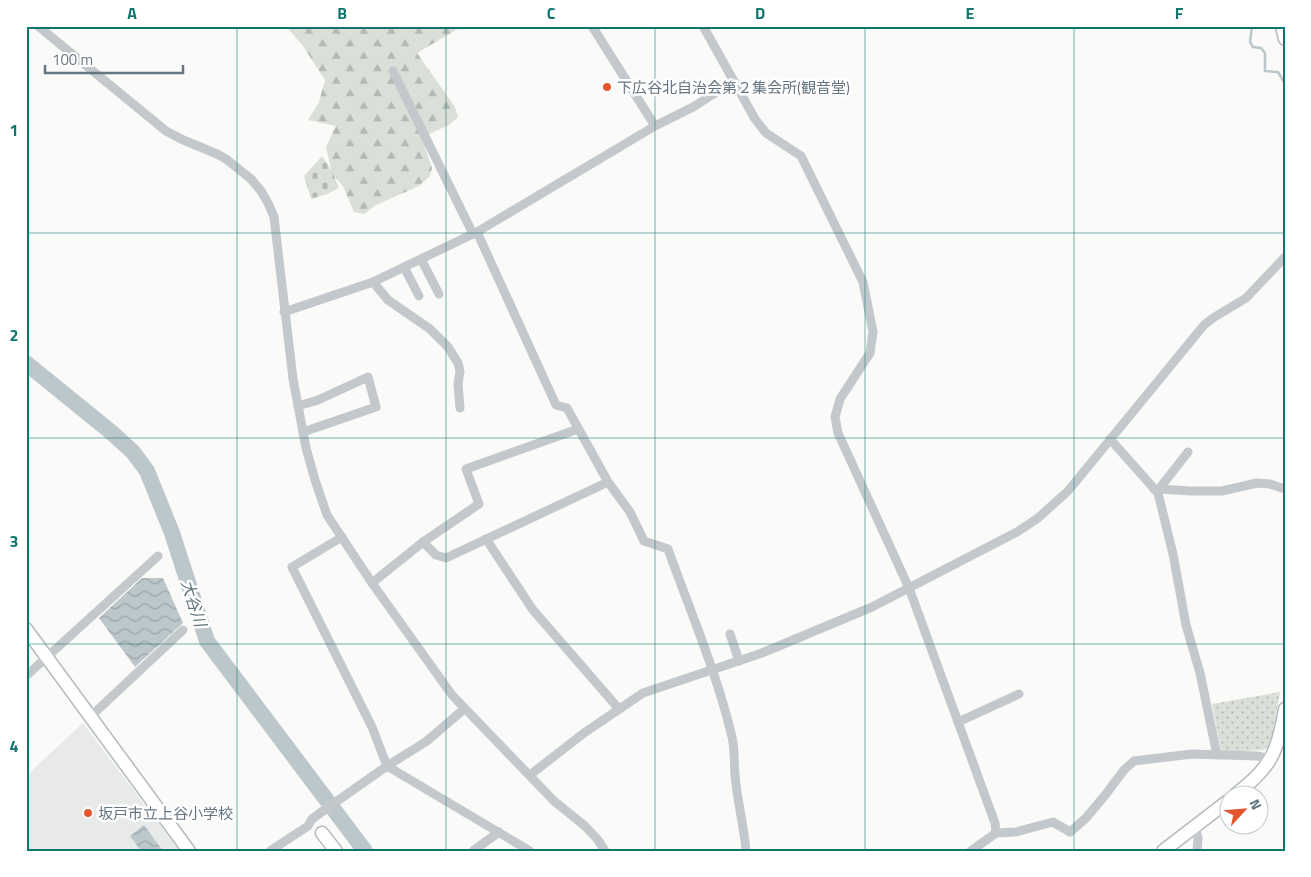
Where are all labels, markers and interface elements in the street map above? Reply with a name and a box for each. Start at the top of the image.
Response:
text: A [127,1,137,25]
text: B [337,1,347,25]
text: C [547,1,556,25]
text: D [755,1,765,25]
text: E [966,1,975,25]
text: F [1175,1,1184,25]
scale bar [45,42,182,74]
text: 100 m [52,48,93,71]
place label: 下広谷北自治会第２集会所(観音堂) [617,76,850,99]
marker: 下広谷北自治会第２集会所(観音堂) [601,81,613,93]
text: 1 [10,118,18,142]
text: 2 [10,323,18,347]
text: 3 [10,529,18,553]
water label: 大谷川 [175,576,213,631]
text: 4 [10,734,19,758]
north arrow [1218,784,1268,834]
text: N [1245,795,1268,813]
place label: 坂戸市立上谷小学校 [98,802,233,825]
marker: 坂戸市立上谷小学校 [82,807,94,819]

